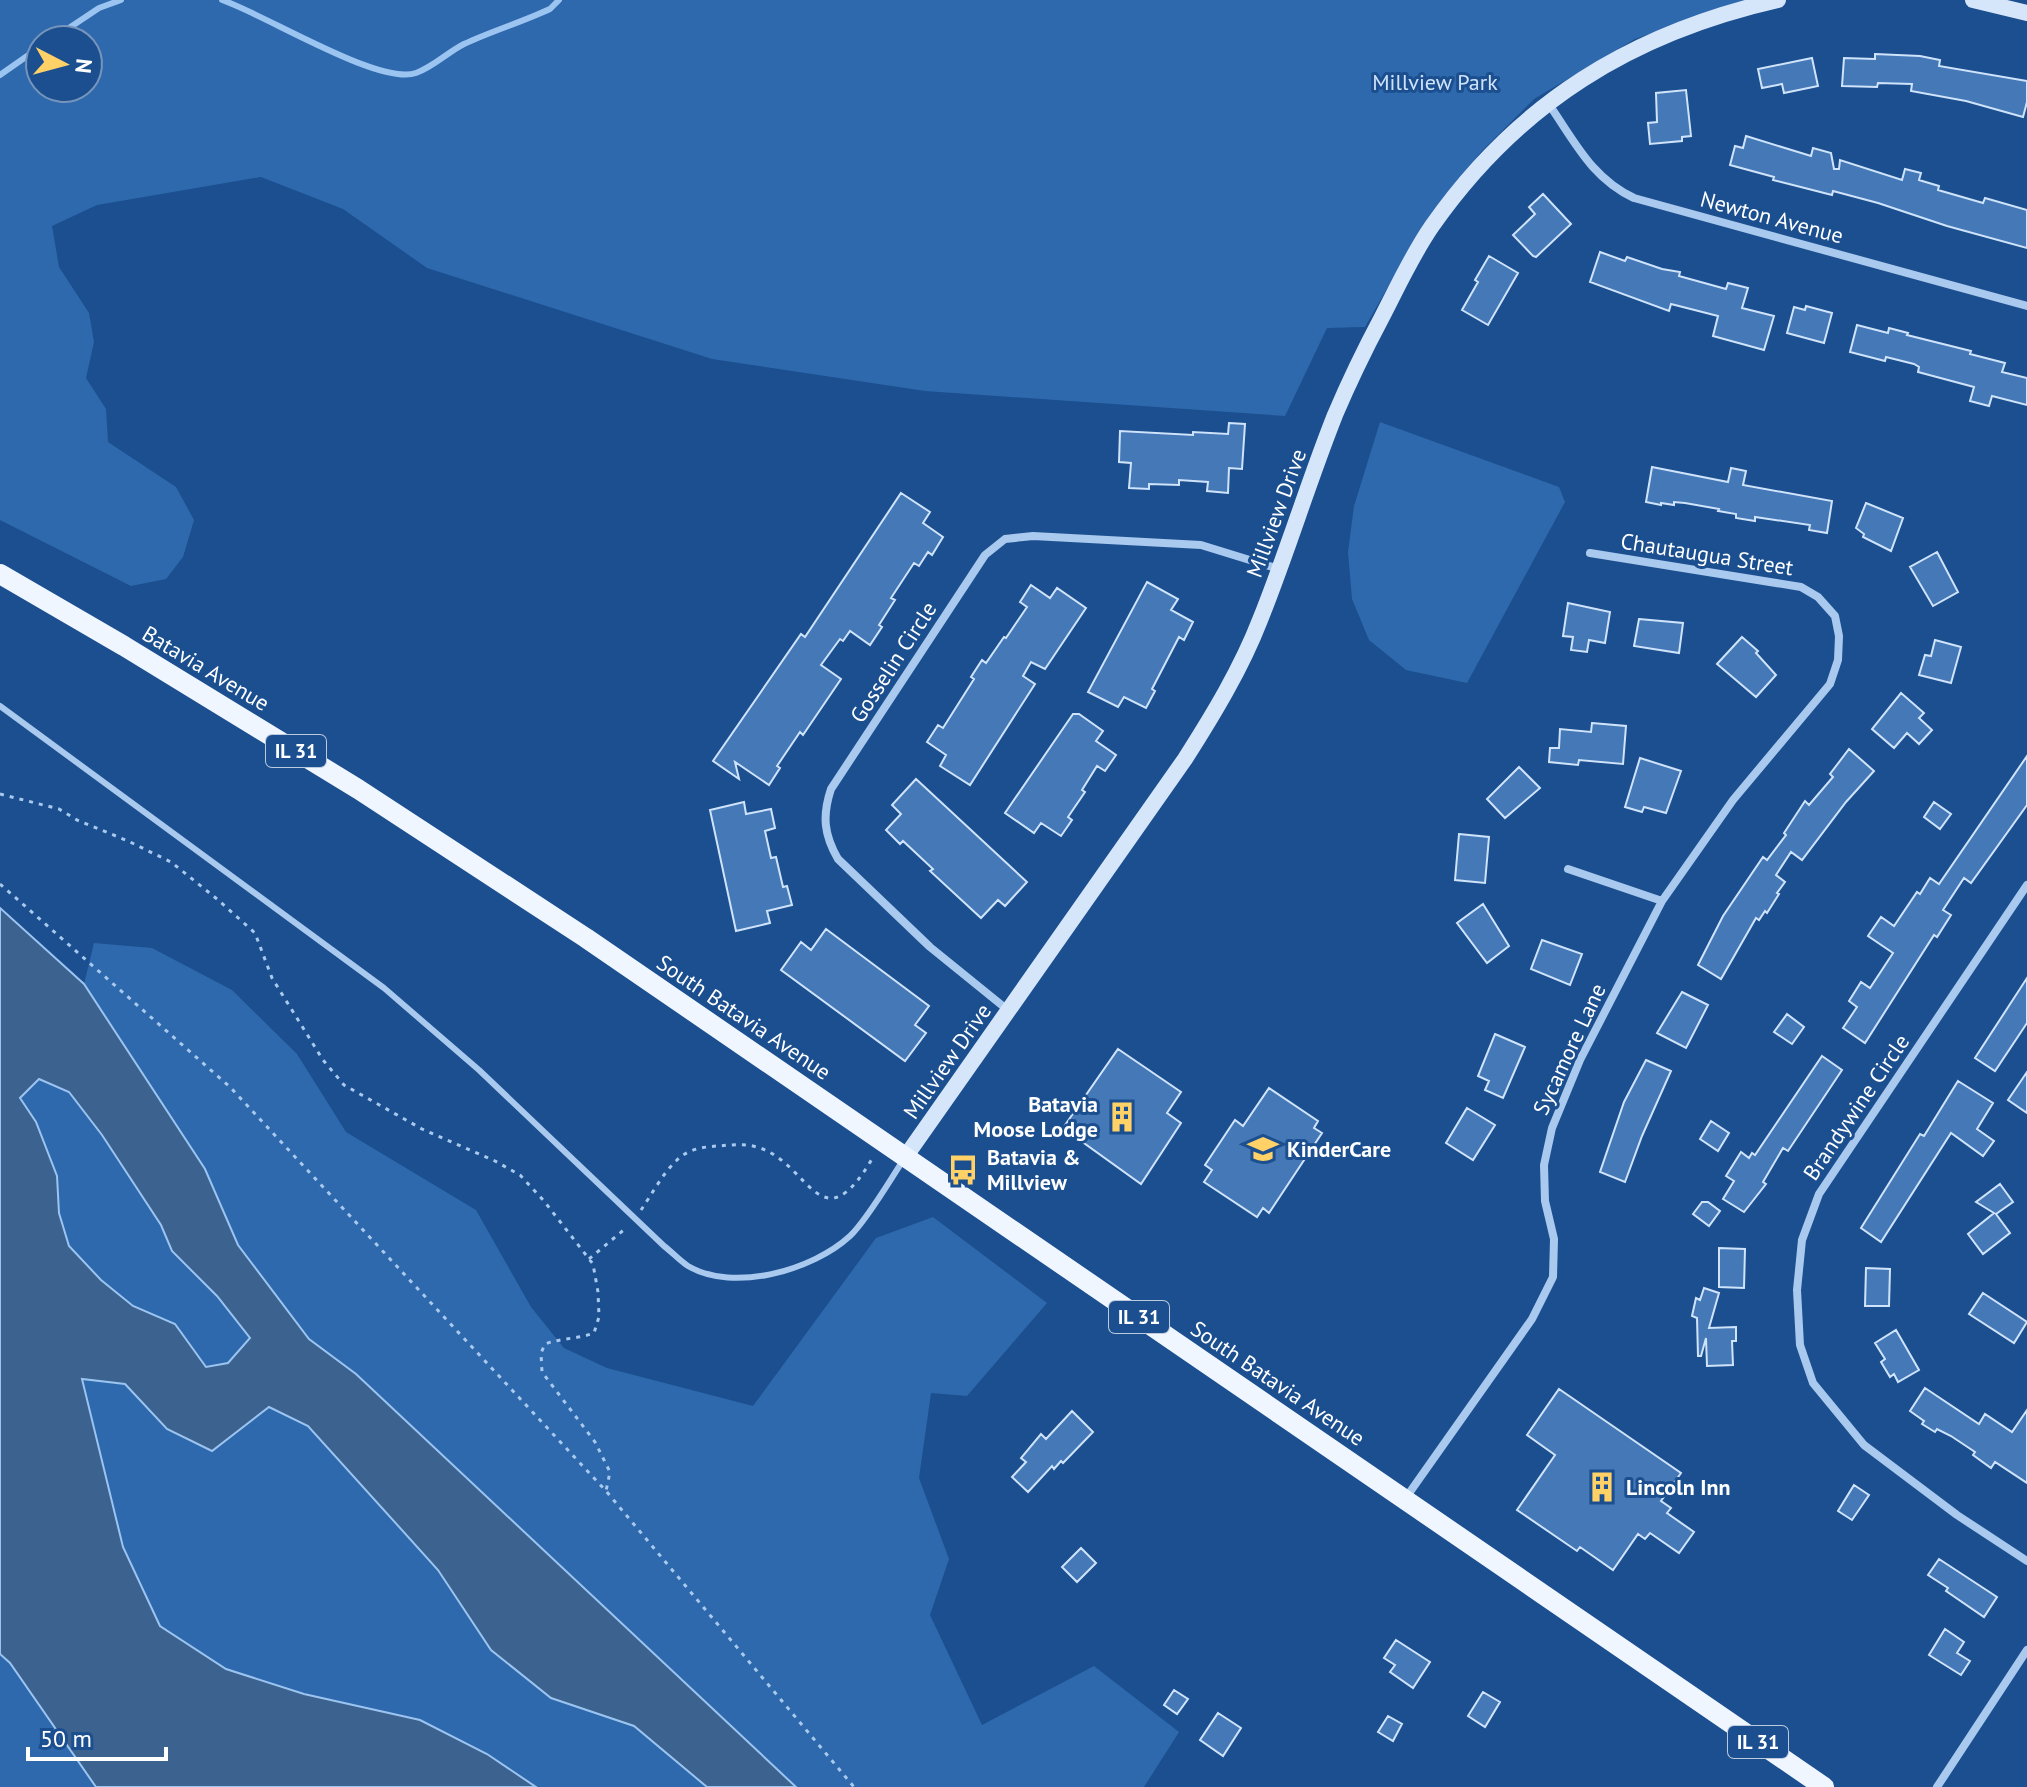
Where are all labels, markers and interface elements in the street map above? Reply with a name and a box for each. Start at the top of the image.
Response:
north arrow [24,24,104,104]
text: N [69,57,99,75]
park label: Millview Park [1372,68,1498,96]
street label: Newton Avenue [1697,184,1847,250]
street label: Millview Drive [1240,445,1312,581]
street label: Chautaugua Street [1619,527,1796,582]
street label: Gosselin Circle [843,596,943,728]
street label: Batavia Avenue [137,619,275,717]
road number: IL 31 [266,735,326,767]
street label: South Batavia Avenue [652,948,836,1086]
street label: Sycamore Lane [1526,979,1612,1119]
street label: Millview Drive [897,998,997,1124]
street label: Brandywine Circle [1797,1029,1915,1185]
place label: Batavia Moose Lodge [974,1090,1098,1143]
building icon: Batavia Moose Lodge [1105,1100,1139,1134]
school or university icon: KinderCare [1246,1132,1280,1166]
place label: KinderCare [1287,1135,1391,1163]
place label: Batavia & Millview [987,1143,1080,1196]
bus stop icon: Batavia & Millview [946,1153,980,1187]
road number: IL 31 [1109,1301,1169,1333]
street label: South Batavia Avenue [1186,1314,1370,1452]
building icon: Lincoln Inn [1585,1470,1619,1504]
place label: Lincoln Inn [1626,1473,1730,1501]
scale bar [28,1711,166,1761]
text: 50 m [40,1723,92,1754]
road number: IL 31 [1728,1726,1788,1758]

